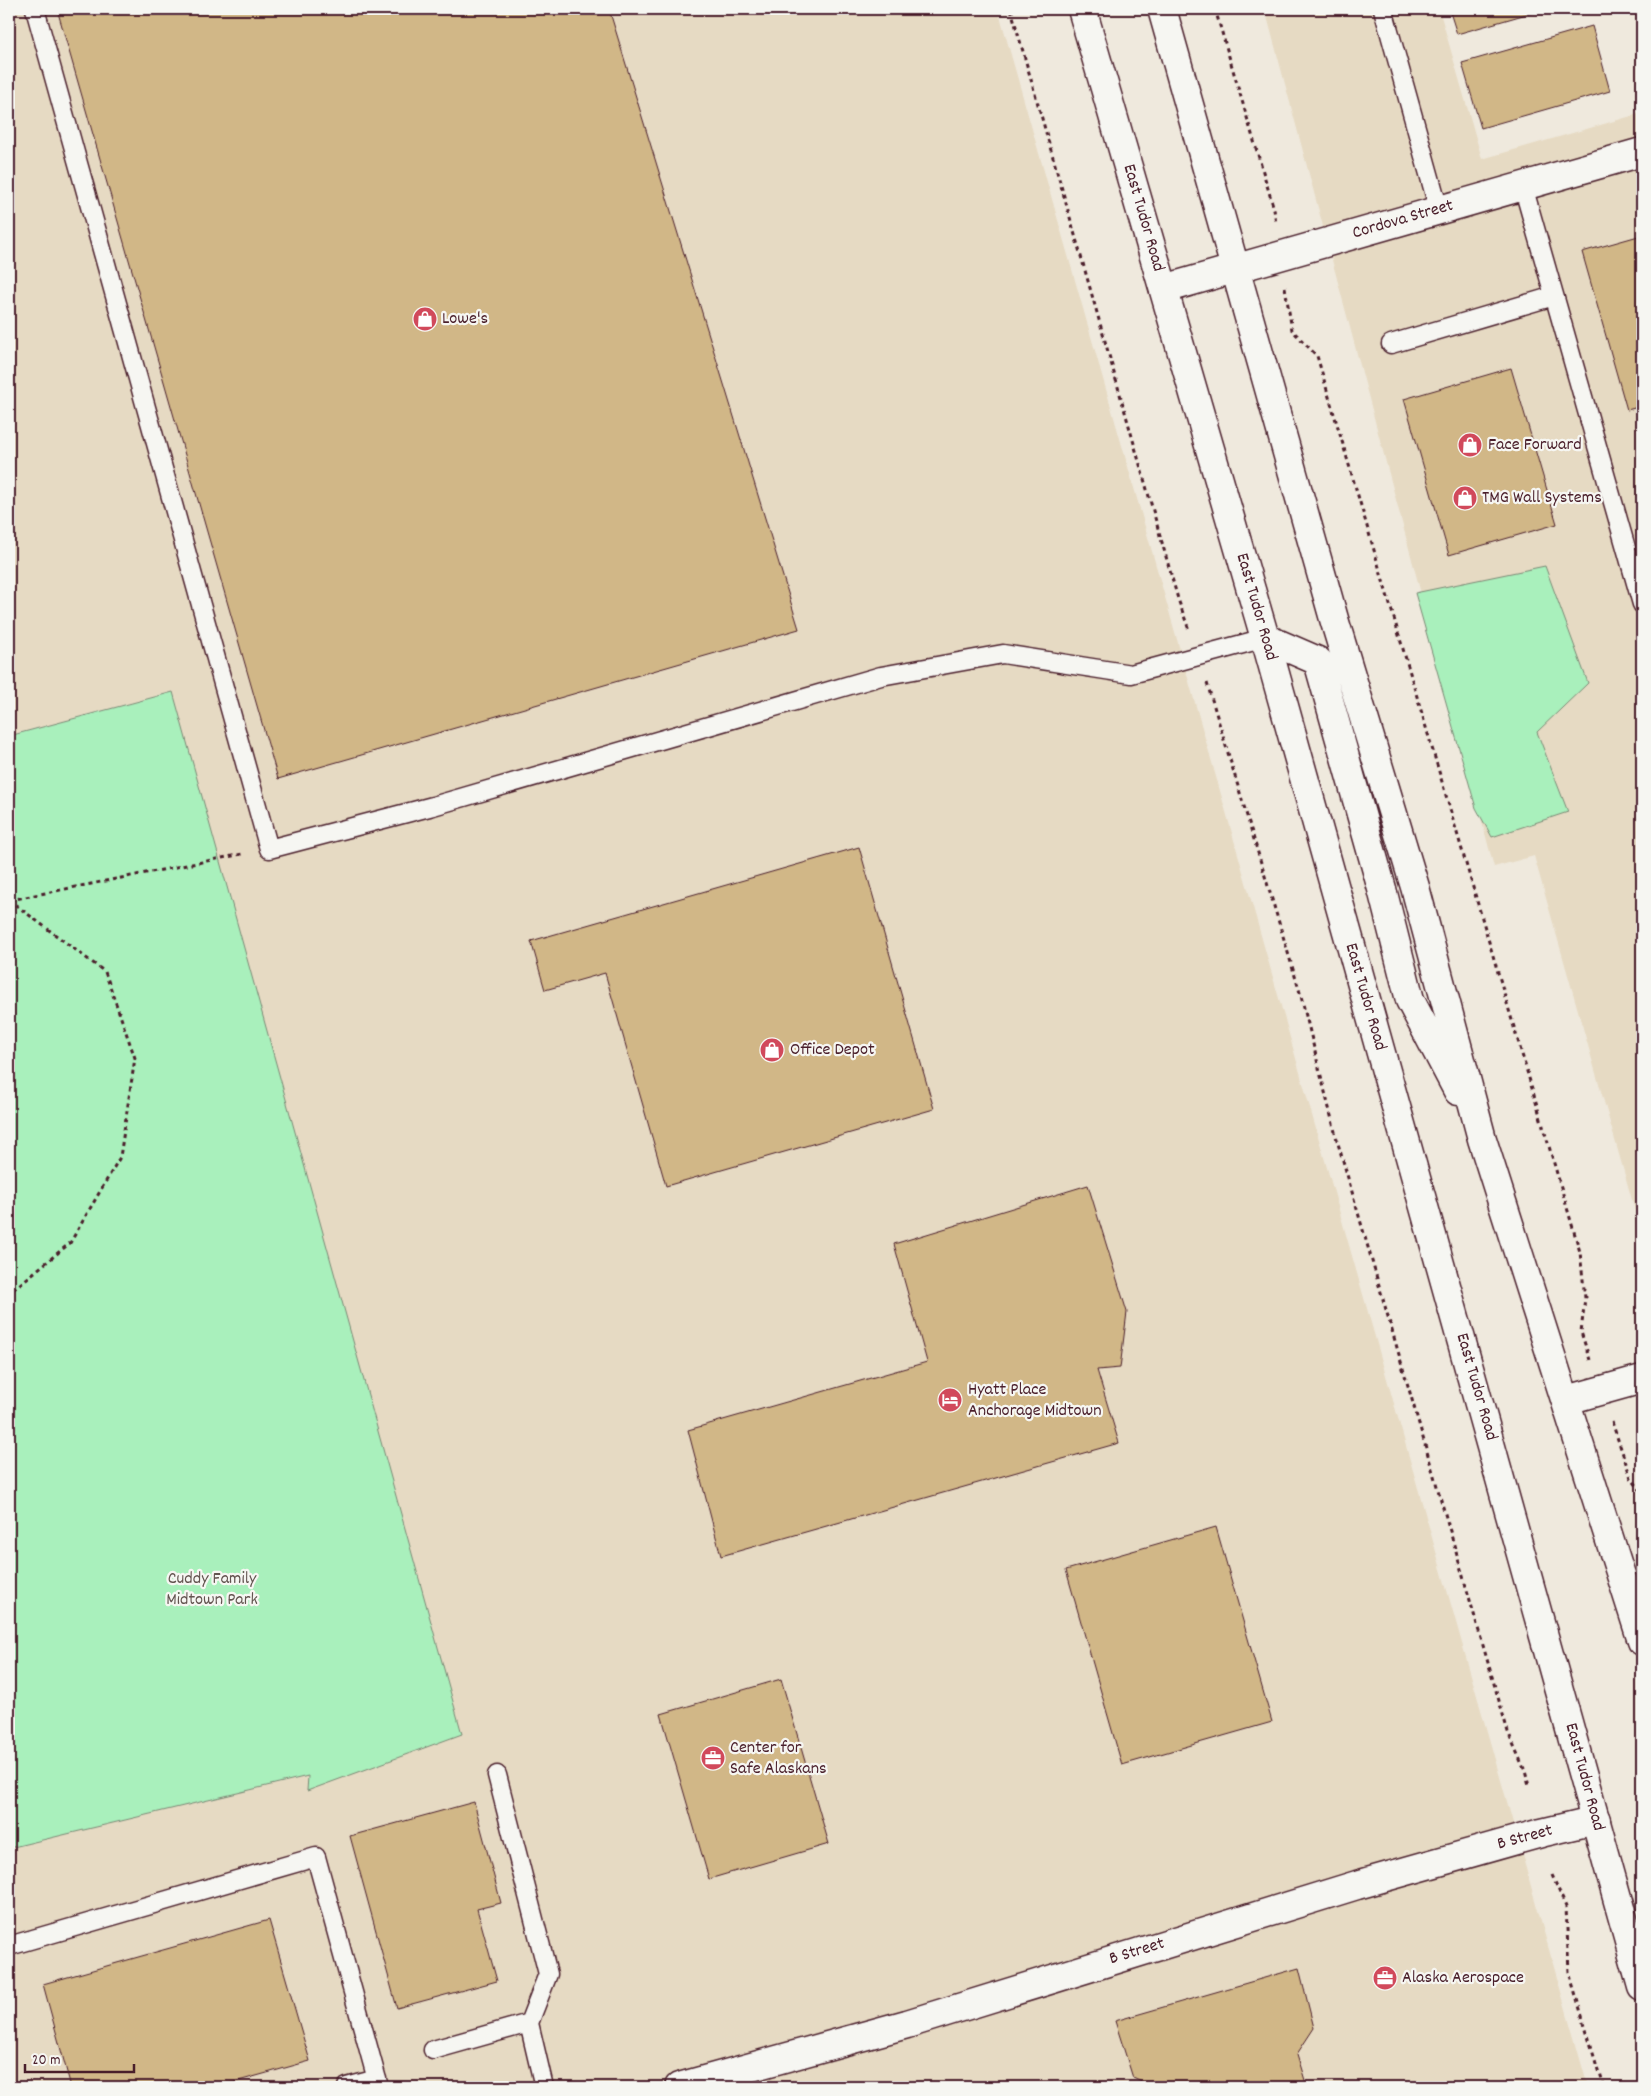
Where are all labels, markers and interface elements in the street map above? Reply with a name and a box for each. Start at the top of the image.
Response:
street label: East Tudor Road [1116,161,1170,275]
street label: Cordova Street [1350,194,1457,246]
shop icon: Lowe's [412,306,438,332]
place label: Lowe's [442,307,488,332]
shop icon: Face Forward [1457,432,1483,458]
place label: Face Forward [1488,433,1582,458]
shop icon: TMG Wall Systems [1452,485,1478,511]
place label: TMG Wall Systems [1482,486,1602,511]
street label: East Tudor Road [1229,550,1283,664]
street label: East Tudor Road [1338,940,1392,1054]
shop icon: Office Depot [759,1037,785,1063]
place label: Office Depot [790,1038,875,1063]
street label: East Tudor Road [1449,1330,1503,1444]
place label: Hyatt Place Anchorage Midtown [968,1378,1102,1424]
hotel icon: Hyatt Place Anchorage Midtown [937,1387,963,1413]
park label: Cuddy Family Midtown Park [166,1567,258,1613]
street label: East Tudor Road [1558,1720,1610,1834]
place label: Center for Safe Alaskans [730,1736,827,1782]
office icon: Center for Safe Alaskans [700,1745,726,1771]
street label: B Street [1495,1819,1556,1857]
street label: B Street [1106,1932,1168,1972]
office icon: Alaska Aerospace [1372,1965,1398,1991]
place label: Alaska Aerospace [1402,1966,1524,1991]
scale bar [25,2041,134,2073]
text: 20 m [32,2050,60,2072]

